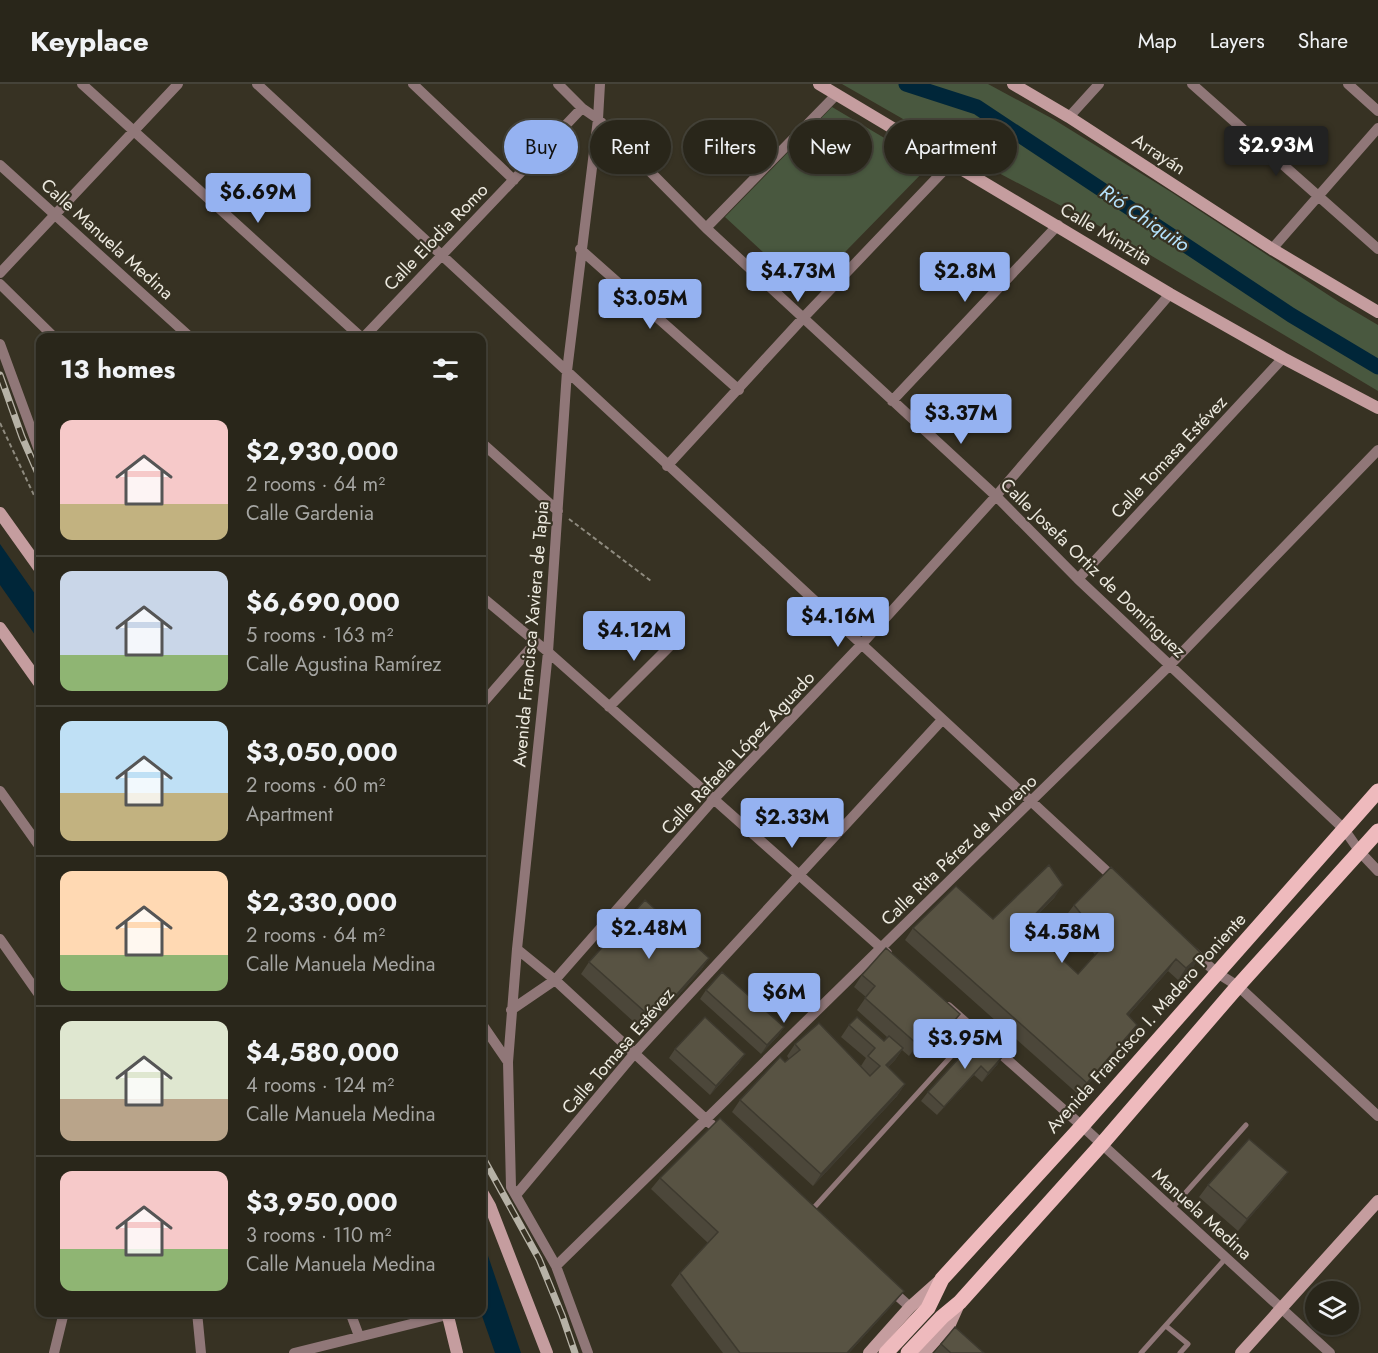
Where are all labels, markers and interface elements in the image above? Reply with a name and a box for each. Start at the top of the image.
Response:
text: Keyplace [30,21,149,62]
text: Map [1138,26,1177,56]
text: Layers [1210,26,1265,56]
text: Share [1298,26,1348,56]
chip: Buy [504,120,578,174]
chip: Rent [590,120,671,174]
chip: Filters [683,120,777,174]
chip: New [789,120,872,174]
chip: Apartment [884,120,1017,174]
pin: $2.93M [1227,126,1325,177]
street label: Arrayán [1127,127,1191,181]
text: $2.93M [1238,131,1314,160]
street label: Calle Manuela Medina [35,172,179,306]
pin: $6.69M [209,173,307,224]
street label: Calle Elodia Romo [378,177,494,297]
text: $6.69M [220,178,296,207]
water label: Rió Chiquito [1094,178,1196,259]
street label: Calle Mintzita [1055,196,1157,272]
pin: $4.73M [749,252,847,303]
pin: $2.8M [923,252,1007,303]
text: $4.73M [760,257,836,286]
text: $2.8M [934,257,996,286]
pin: $3.05M [601,279,699,330]
text: $3.05M [613,284,687,313]
text: 13 homes [60,350,175,388]
icon: filters [429,353,462,386]
street label: Calle Tomasa Estévez [1105,389,1234,524]
pin: $3.37M [912,394,1010,445]
text: $3.37M [925,399,998,428]
text: $2,930,000 [246,432,398,470]
icon: home [108,444,180,516]
text: 2 rooms · 64 m² [246,470,385,499]
street label: Calle Josefa Ortiz de Domínguez [994,472,1192,664]
text: Calle Gardenia [246,499,374,528]
street label: Avenida Francisca Xaviera de Tapia [506,500,556,768]
text: $6,690,000 [246,583,400,621]
icon: home [108,595,180,667]
pin: $4.16M [789,597,887,648]
text: $4.16M [801,602,875,631]
pin: $4.12M [585,611,683,662]
text: $4.12M [597,616,671,645]
text: 5 rooms · 163 m² [246,621,393,650]
text: Calle Agustina Ramírez [246,650,441,679]
street label: Calle Rafaela López Aguado [655,665,821,841]
text: $3,050,000 [246,733,398,771]
icon: home [108,745,180,817]
street label: Calle Rita Pérez de Moreno [875,768,1043,932]
text: 2 rooms · 60 m² [246,771,385,800]
pin: $2.33M [743,798,841,849]
text: Apartment [246,800,333,829]
text: $2.33M [755,803,829,832]
text: $2,330,000 [246,883,397,921]
icon: home [108,895,180,967]
street label: Avenida Francisco I. Madero Poniente [1040,907,1252,1139]
pin: $2.48M [600,909,698,960]
pin: $4.58M [1013,913,1111,964]
text: $2.48M [611,914,687,943]
text: $4.58M [1024,918,1100,947]
text: 2 rooms · 64 m² [246,921,385,950]
text: Calle Manuela Medina [246,950,435,979]
pin: $6M [755,973,813,1024]
text: $6M [762,978,806,1007]
street label: Calle Tomasa Estévez [556,982,681,1120]
pin: $3.95M [916,1019,1014,1070]
text: $3.95M [927,1024,1003,1053]
text: $4,580,000 [246,1033,399,1071]
icon: home [108,1045,180,1117]
text: 4 rooms · 124 m² [246,1071,394,1100]
text: Calle Manuela Medina [246,1100,435,1129]
street label: Manuela Medina [1146,1162,1258,1266]
text: $3,950,000 [246,1183,398,1221]
icon: home [108,1195,180,1267]
text: 3 rooms · 110 m² [246,1221,392,1250]
text: Calle Manuela Medina [246,1250,435,1279]
map controls [1305,1281,1359,1335]
button: layers [1305,1281,1359,1335]

